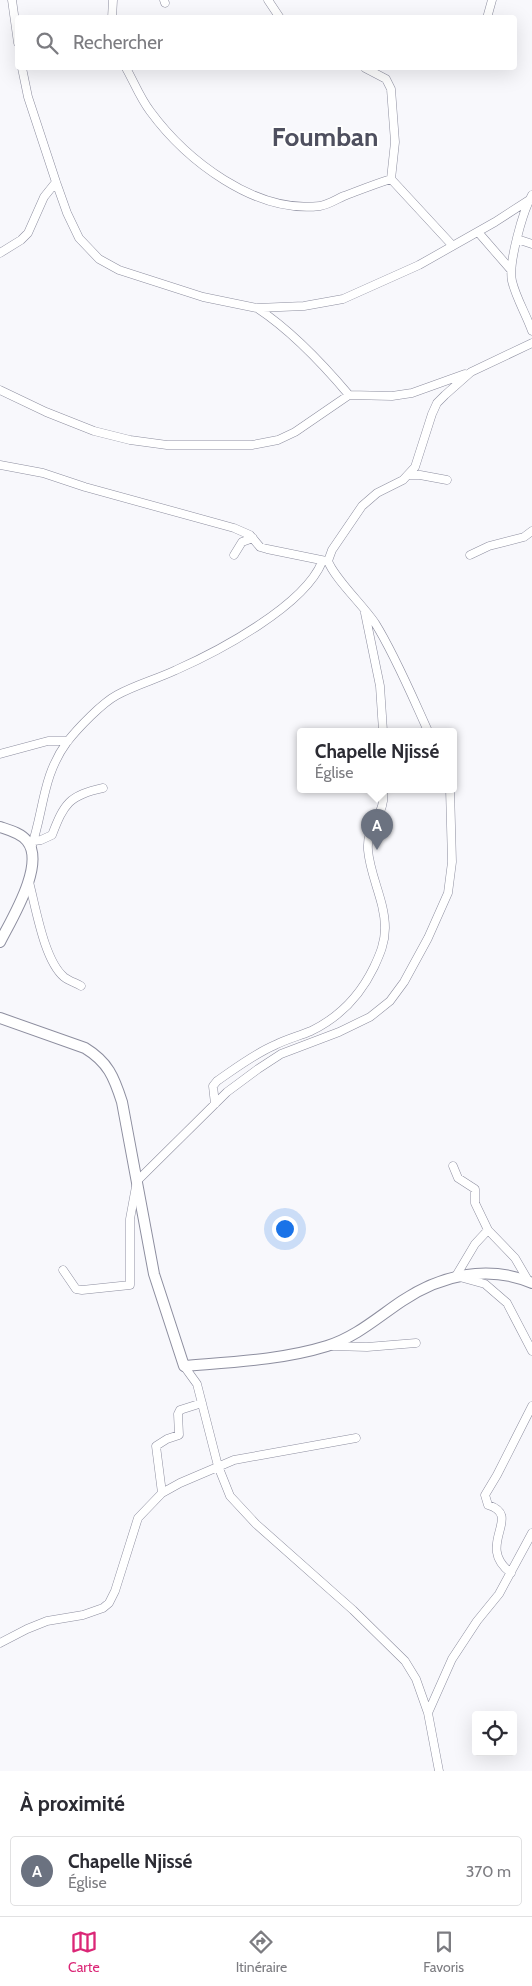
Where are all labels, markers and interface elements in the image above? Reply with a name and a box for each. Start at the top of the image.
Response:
search box [15,15,517,70]
icon: search [33,29,61,57]
text: Rechercher [73,31,163,54]
district label: Foumban [272,121,378,153]
popup [297,728,457,793]
text: Chapelle Njissé [315,740,439,763]
text: Église [315,763,353,782]
pin: A [361,809,393,850]
your location [272,1216,298,1242]
map controls [472,1711,517,1756]
button: locate [472,1711,517,1756]
text: À proximité [20,1791,125,1816]
text: Chapelle Njissé [68,1850,192,1873]
text: A [32,1862,42,1881]
text: 370 m [466,1862,511,1881]
text: Église [68,1873,107,1892]
tab: Carte [68,1928,100,1976]
tab: Itinéraire [236,1928,287,1976]
tab: Favoris [423,1928,464,1976]

